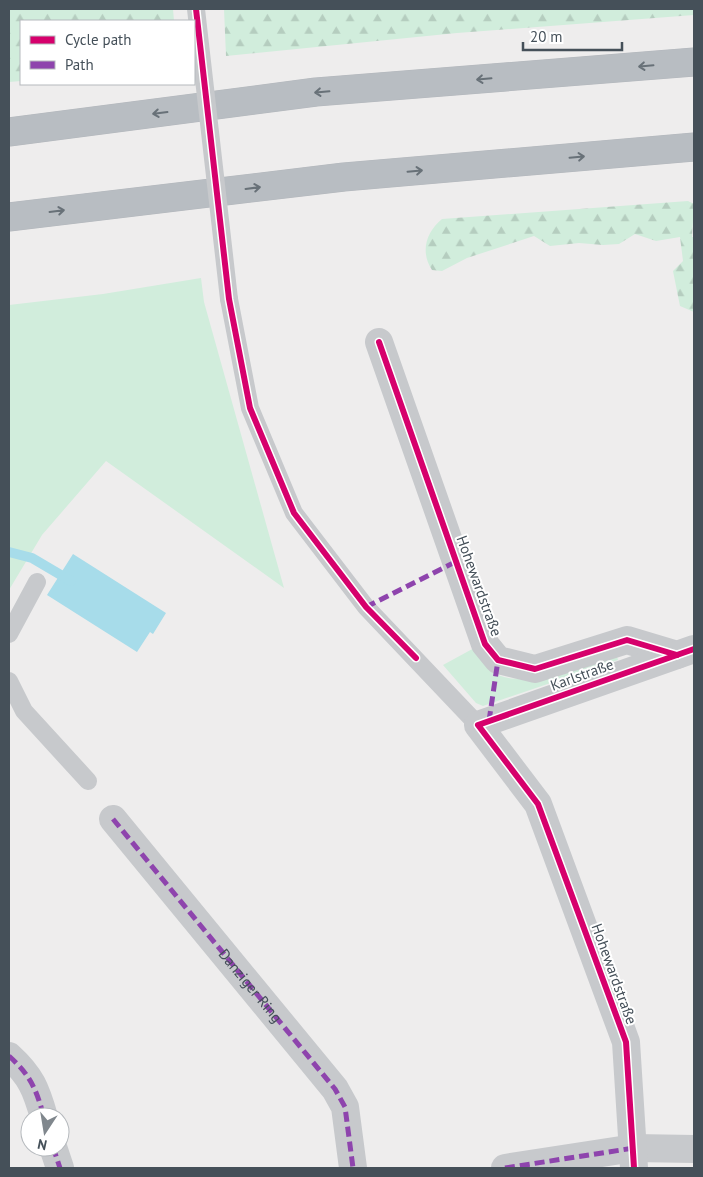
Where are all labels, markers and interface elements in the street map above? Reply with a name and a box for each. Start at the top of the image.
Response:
legend [20,20,195,85]
scale bar [523,20,622,52]
text: 20 m [530,27,563,46]
text: Cycle path [65,30,131,49]
text: Path [65,55,94,74]
one-way arrow [638,61,654,71]
one-way arrow [476,74,492,84]
one-way arrow [314,87,330,97]
one-way arrow [153,108,169,118]
one-way arrow [568,152,584,162]
one-way arrow [407,166,423,176]
one-way arrow [245,183,261,193]
one-way arrow [49,206,65,216]
street label: Hohewardstraße [452,533,506,639]
street label: Karlstraße [548,654,616,695]
street label: Hohewardstraße [587,921,641,1027]
street label: Danziger Ring [215,945,287,1026]
north arrow [20,1107,70,1157]
text: N [36,1135,49,1154]

